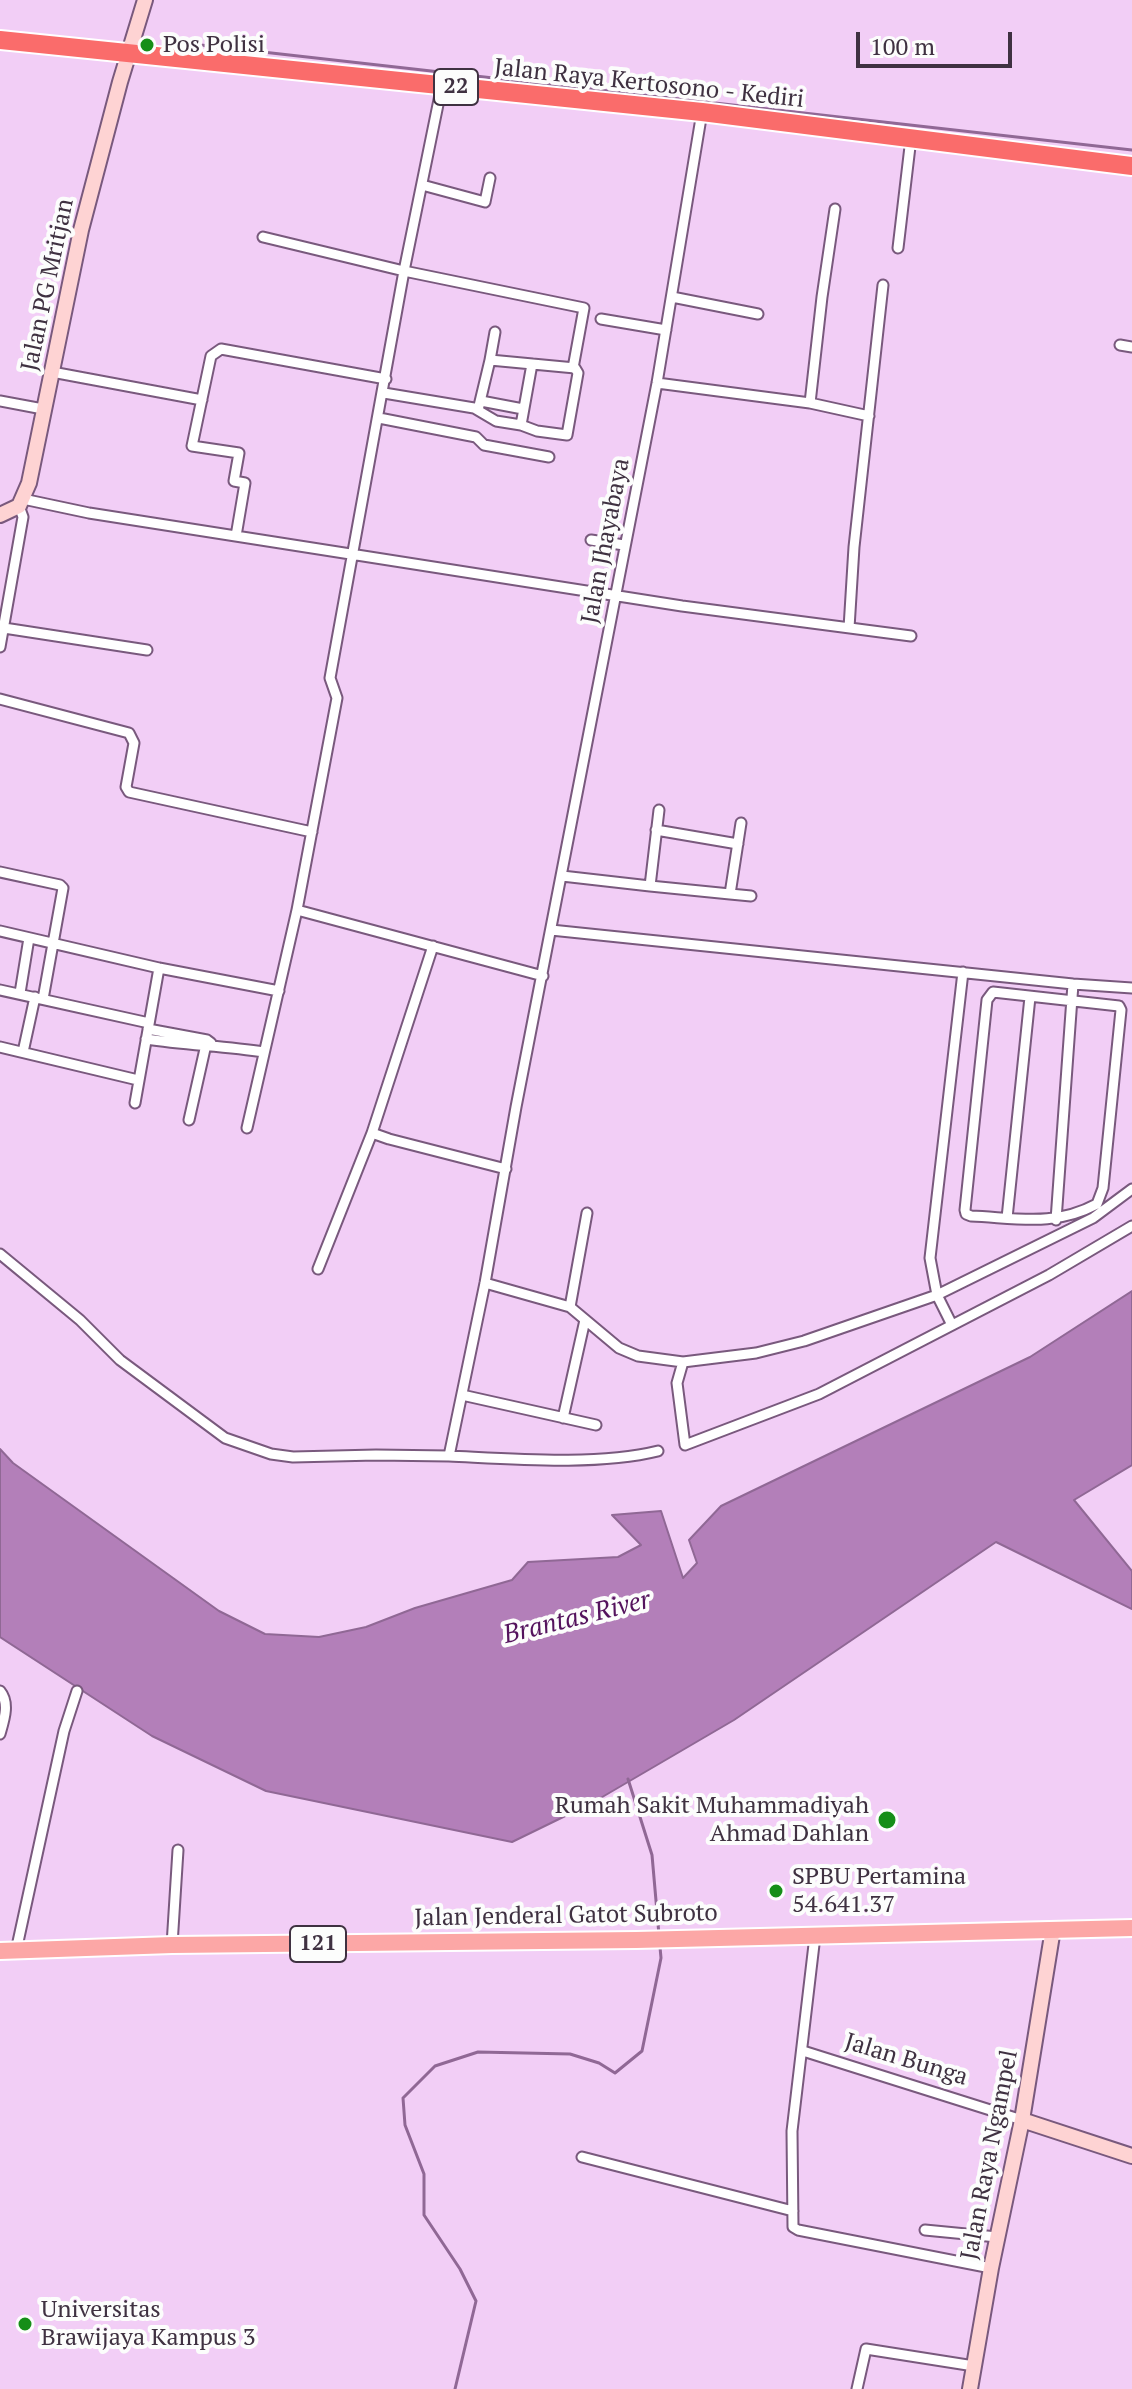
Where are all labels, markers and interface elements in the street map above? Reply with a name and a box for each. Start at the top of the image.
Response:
scale bar [860,16,1016,66]
text: 100 m [870,30,935,62]
place label: Pos Polisi [163,31,265,59]
marker: Pos Polisi [138,36,156,54]
street label: Jalan Raya Kertosono - Kediri [493,53,805,115]
road number: 22 [434,69,478,105]
street label: Jalan PG Mritjan [16,196,80,374]
street label: Jalan Jhayabaya [576,456,636,626]
water label: Brantas River [500,1585,654,1651]
place label: Rumah Sakit Muhammadiyah Ahmad Dahlan [555,1792,869,1848]
marker: Rumah Sakit Muhammadiyah Ahmad Dahlan [876,1809,898,1831]
place label: SPBU Pertamina 54.641.37 [792,1863,966,1919]
marker: SPBU Pertamina 54.641.37 [767,1882,785,1900]
street label: Jalan Jenderal Gatot Subroto [414,1899,718,1933]
road number: 121 [290,1926,346,1962]
street label: Jalan Bunga [841,2028,971,2092]
street label: Jalan Raya Ngampel [956,2048,1024,2262]
place label: Universitas Brawijaya Kampus 3 [41,2296,256,2352]
marker: Universitas Brawijaya Kampus 3 [16,2315,34,2333]

